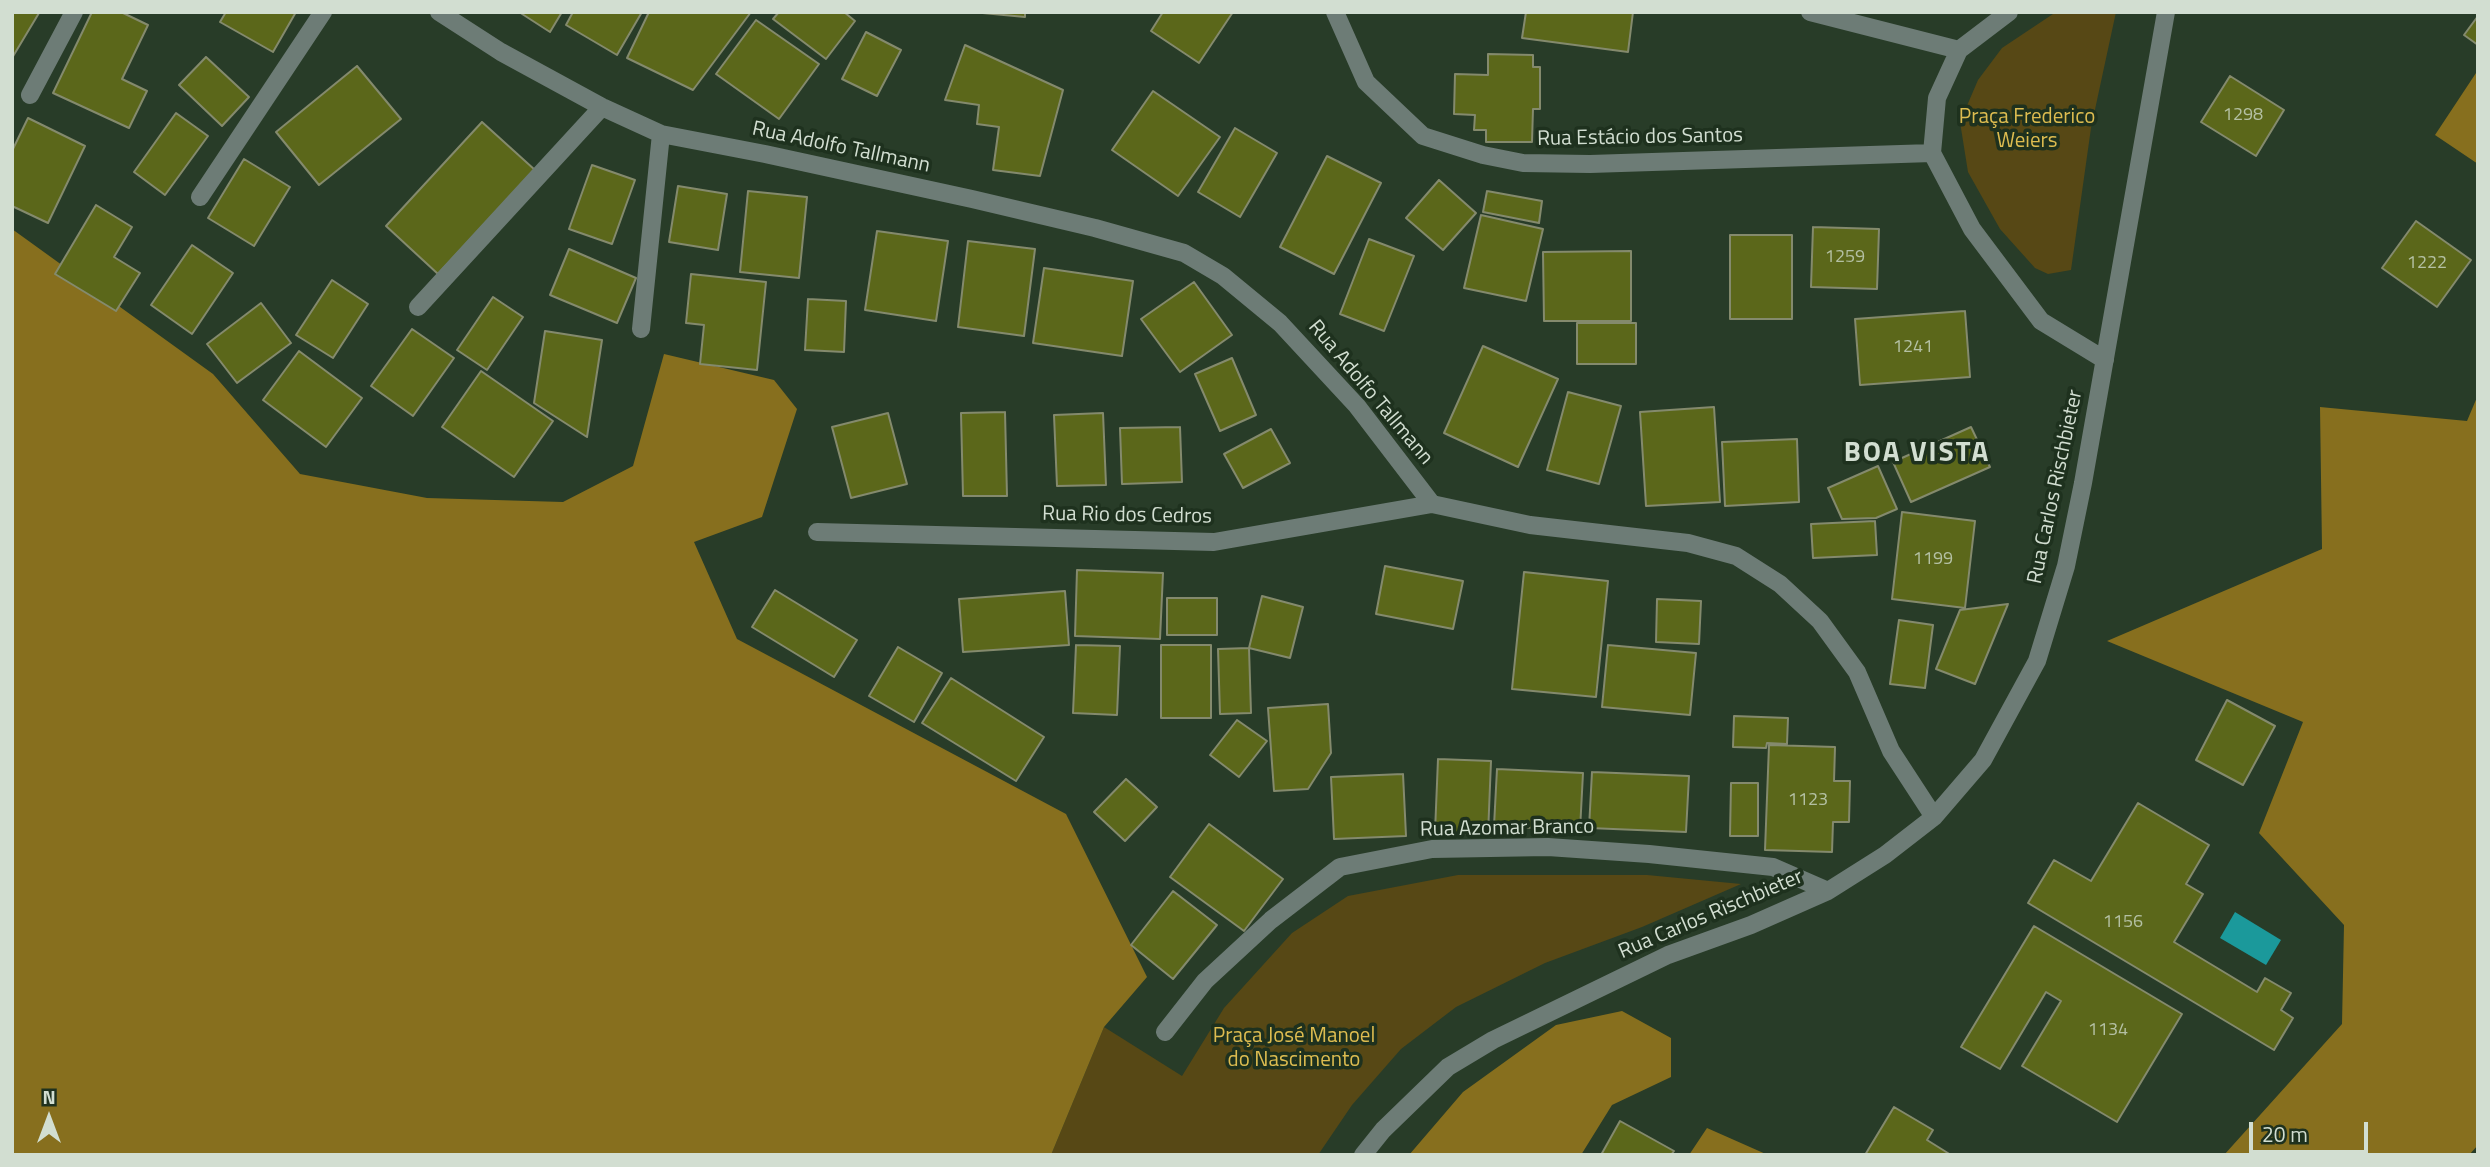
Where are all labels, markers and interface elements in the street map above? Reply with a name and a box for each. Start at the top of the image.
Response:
park label: Praça Frederico Weiers [1959,105,2095,155]
house number: 1298 [2223,105,2263,127]
street label: Rua Adolfo Tallmann [750,117,932,179]
street label: Rua Estácio dos Santos [1537,124,1743,152]
house number: 1259 [1825,247,1865,269]
house number: 1222 [2407,253,2447,275]
street label: Rua Adolfo Tallmann [1302,316,1438,470]
house number: 1241 [1893,337,1933,359]
street label: Rua Carlos Rischbieter [2023,388,2089,586]
district label: BOA VISTA [1845,437,1989,471]
street label: Rua Rio dos Cedros [1042,502,1212,530]
house number: 1199 [1913,549,1953,571]
house number: 1123 [1788,790,1828,812]
street label: Rua Azomar Branco [1420,815,1594,843]
street label: Rua Carlos Rischbieter [1615,865,1807,965]
house number: 1156 [2103,912,2143,934]
house number: 1134 [2088,1020,2128,1042]
park label: Praça José Manoel do Nascimento [1213,1024,1375,1074]
text: N [42,1082,56,1111]
north arrow [14,1083,84,1153]
scale bar [2252,1108,2371,1152]
text: 20 m [2262,1118,2308,1150]

